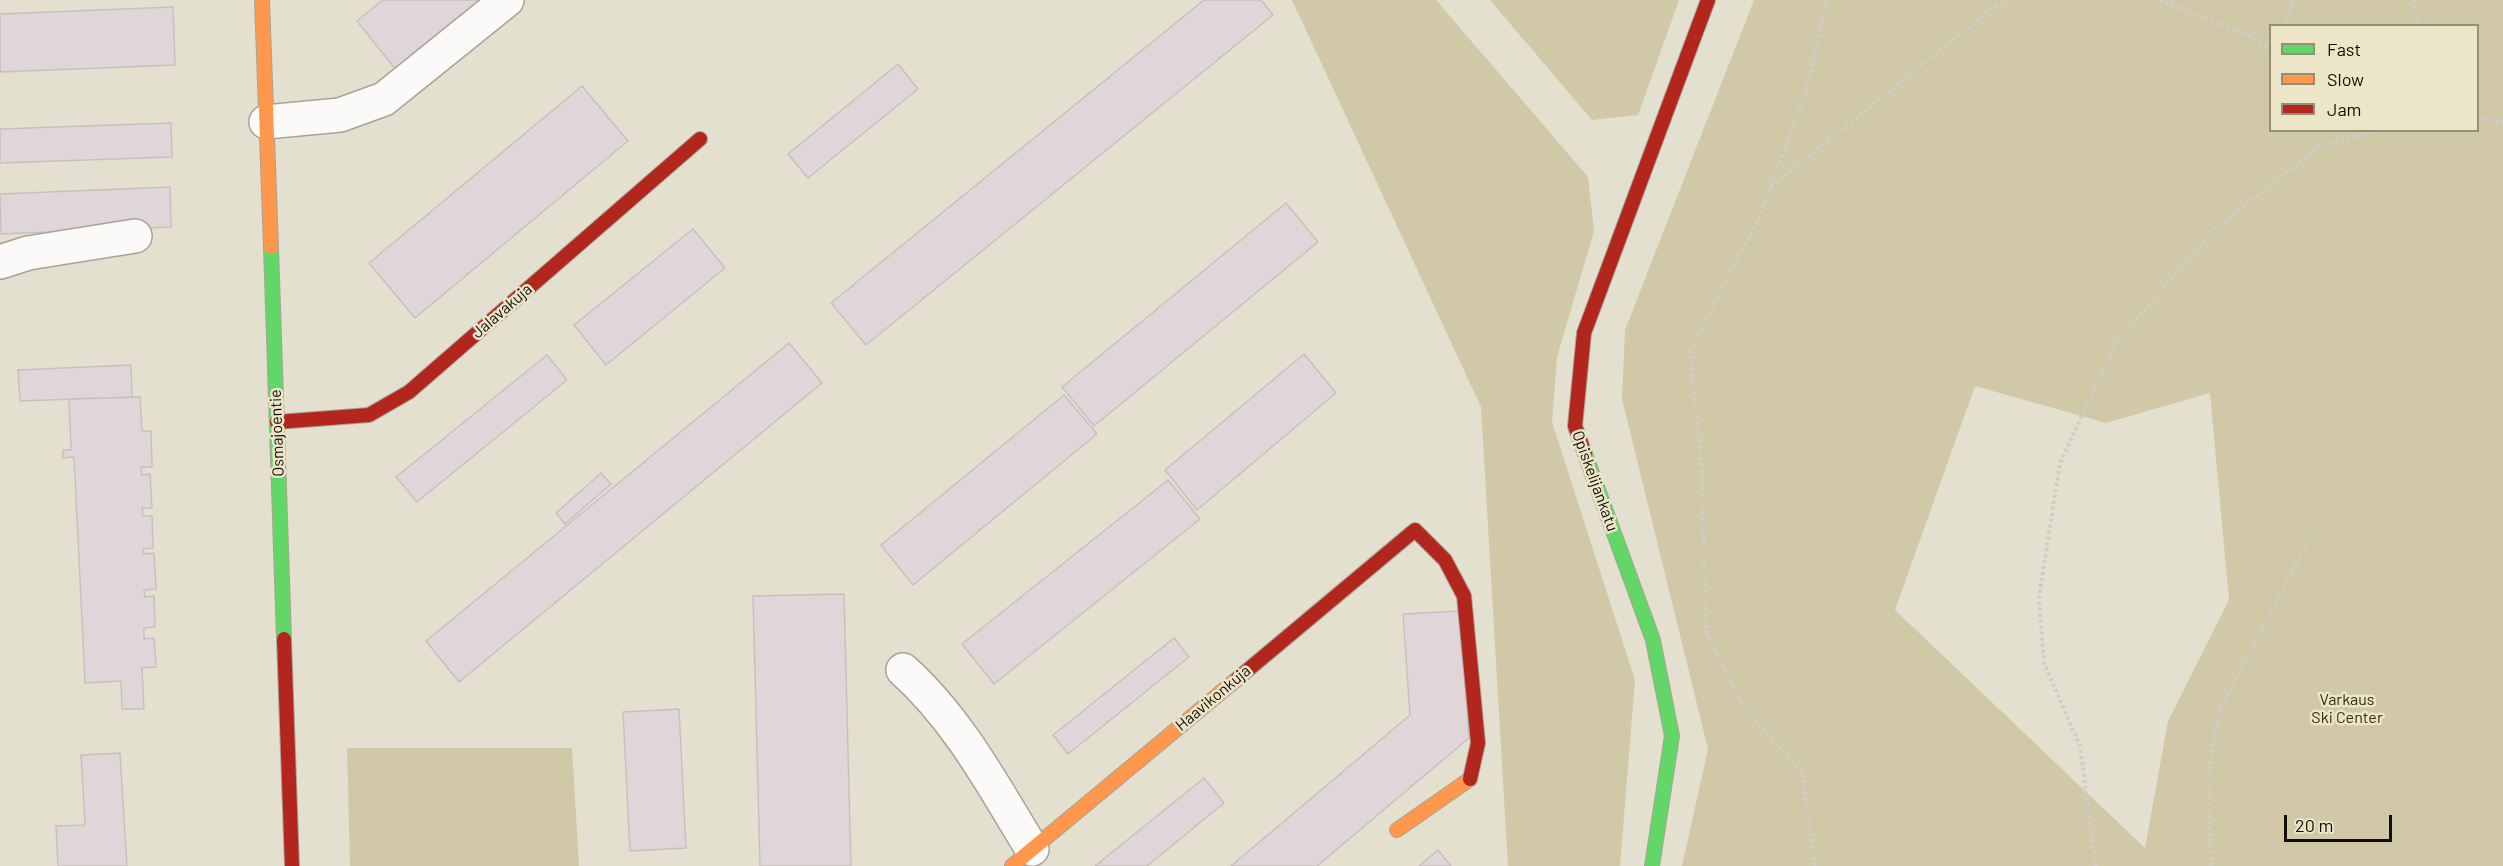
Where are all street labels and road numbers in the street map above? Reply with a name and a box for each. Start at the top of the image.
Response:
street label: Jalavakuja [468,280,536,342]
street label: Osmajoentie [266,389,288,477]
street label: Opiskelijankatu [1568,428,1622,534]
street label: Haavikonkuja [1172,661,1254,735]

